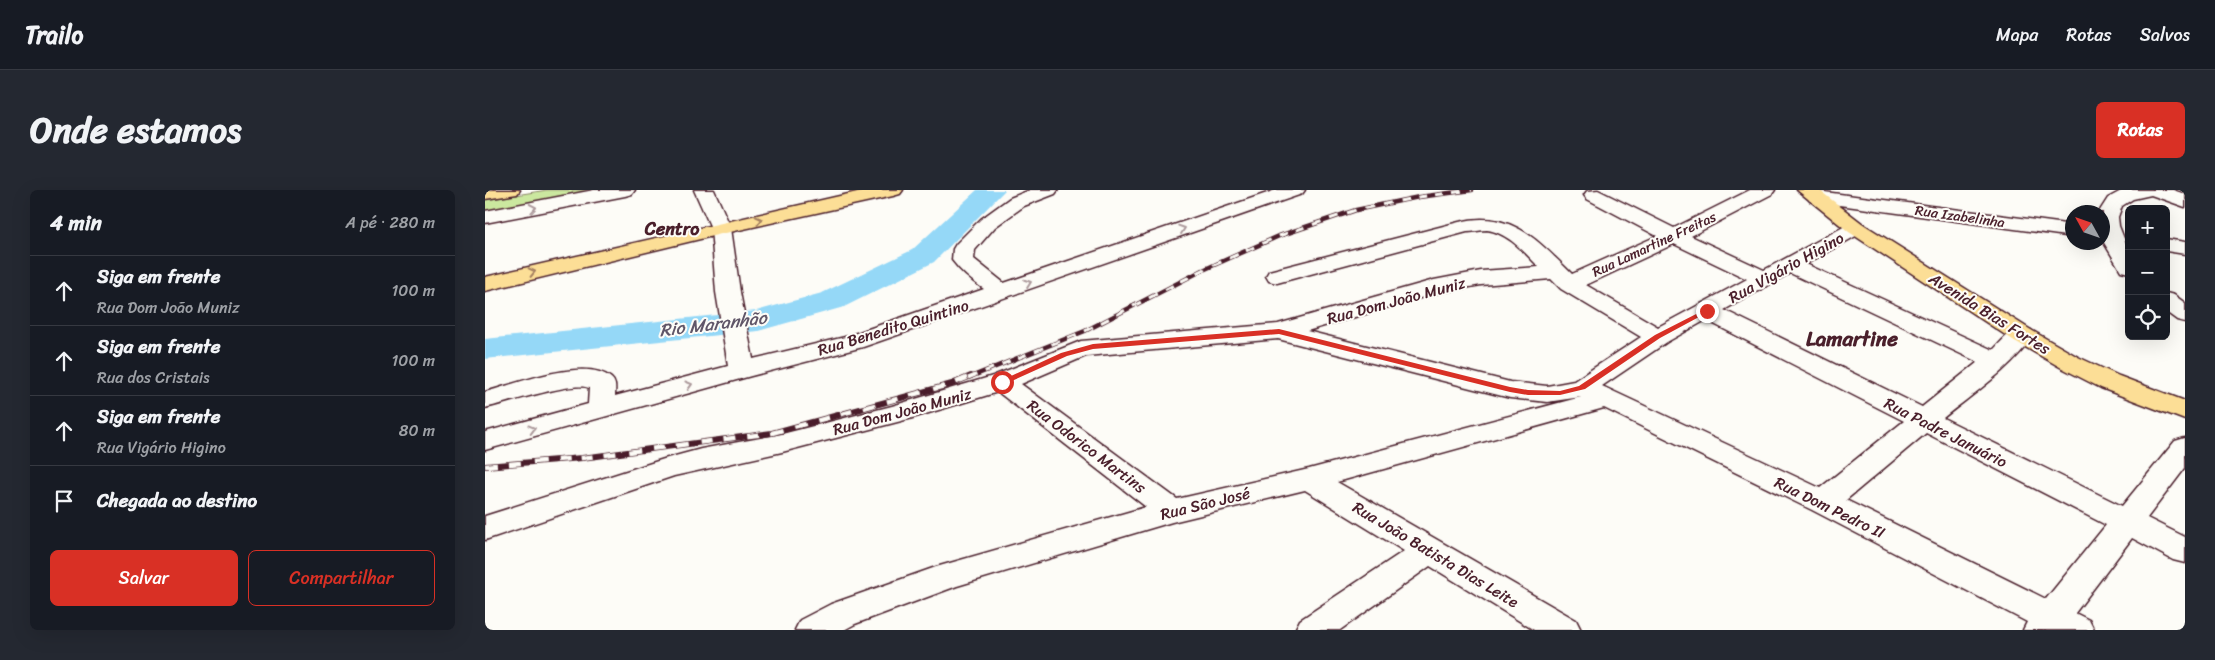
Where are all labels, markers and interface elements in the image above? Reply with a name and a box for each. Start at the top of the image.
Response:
text: Trailo [25,14,83,56]
text: Mapa [1996,19,2038,51]
text: Rotas [2066,19,2112,51]
text: Salvos [2140,19,2190,51]
text: Onde estamos [30,99,241,161]
button: Rotas [2096,102,2185,158]
street label: Rua Izabelinha [1913,198,2006,235]
one-way arrow [529,203,537,213]
text: 4 min [50,204,102,242]
street label: Rua Lamartine Freitas [1588,204,1721,284]
north arrow [2065,205,2110,250]
map controls [2125,205,2170,340]
button: + [2125,205,2170,250]
text: A pé · 280 m [346,208,435,237]
district label: Centro [644,213,700,245]
one-way arrow [754,215,763,225]
one-way arrow [1177,224,1185,234]
street label: Rua Vigário Higino [1723,224,1850,311]
button: − [2125,250,2170,295]
text: Siga em frente [97,260,220,293]
street label: Avenida Bias Fortes [1922,264,2057,363]
one-way arrow [528,268,536,278]
street label: Rua Dom João Muniz [1323,268,1469,333]
text: 100 m [391,276,435,305]
icon: ahead [50,277,78,305]
one-way arrow [1024,279,1032,289]
street label: Rua Benedito Quintino [814,291,972,364]
text: Rua Dom João Muniz [97,293,240,322]
button: locate [2125,295,2170,340]
route end [1696,300,1719,323]
water label: Rio Maranhão [658,301,770,346]
district label: Lamartine [1806,320,1898,358]
text: Siga em frente [97,330,220,363]
text: 100 m [391,346,435,375]
icon: ahead [50,347,78,375]
text: Rua dos Cristais [97,363,210,392]
route start [991,371,1014,394]
street label: Rua Dom João Muniz [829,379,975,444]
one-way arrow [684,381,692,391]
street label: Rua Padre Januário [1879,389,2013,476]
street label: Rua Odorico Martins [1021,392,1153,502]
text: Siga em frente [97,400,220,433]
text: 80 m [399,416,435,445]
icon: ahead [50,417,78,445]
one-way arrow [528,424,537,435]
text: Rua Vigário Higino [97,433,226,462]
street label: Rua Dom Pedro II [1769,468,1890,547]
street label: Rua São José [1157,478,1253,529]
text: Chegada ao destino [97,484,257,517]
icon: arrive [50,487,78,515]
street label: Rua João Batista Dias Leite [1347,493,1525,616]
button: Salvar [50,550,238,606]
button: Compartilhar [248,550,435,606]

